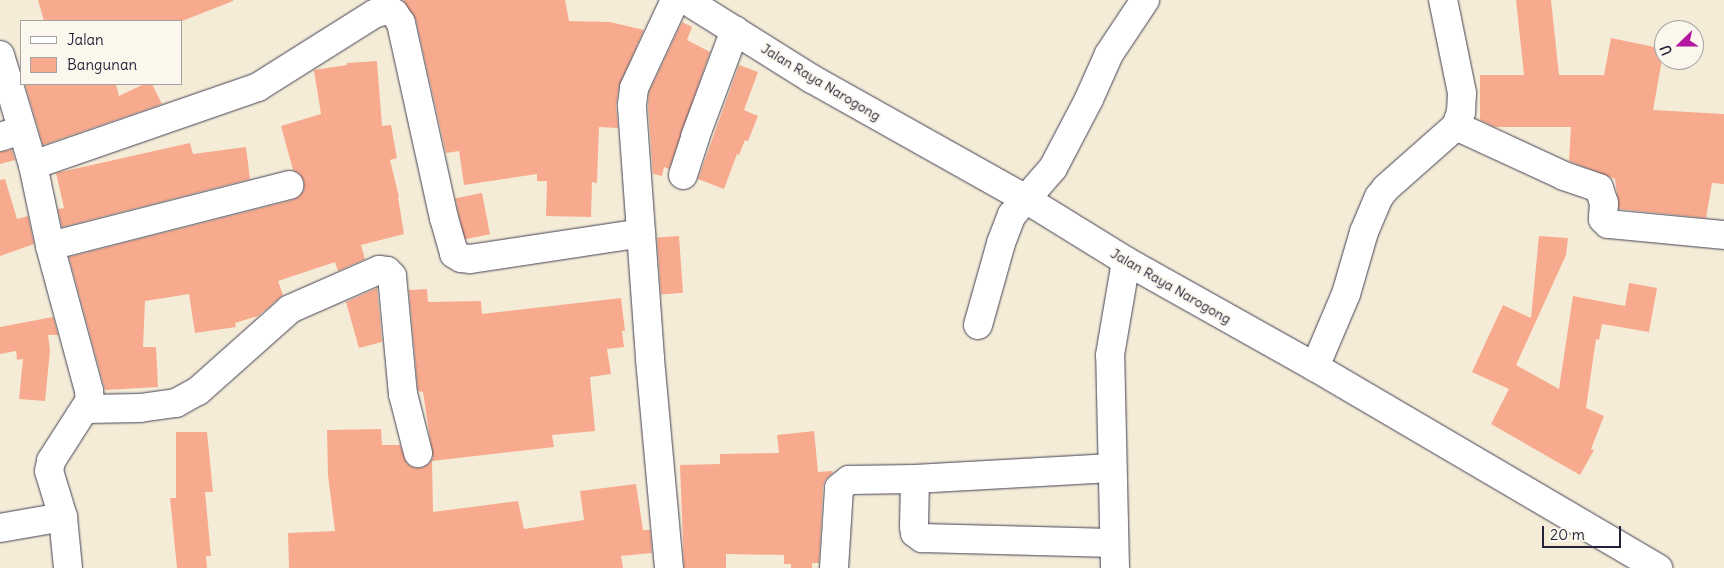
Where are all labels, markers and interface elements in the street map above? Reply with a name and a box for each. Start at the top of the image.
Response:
legend [20,20,182,85]
north arrow [1654,20,1704,70]
text: Jalan [67,30,104,49]
street label: Jalan Raya Narogong [758,40,884,124]
text: U [1656,42,1676,58]
text: Bangunan [67,55,137,74]
street label: Jalan Raya Narogong [1108,245,1234,327]
scale bar [1544,516,1623,548]
text: 20 m [1550,525,1585,544]

